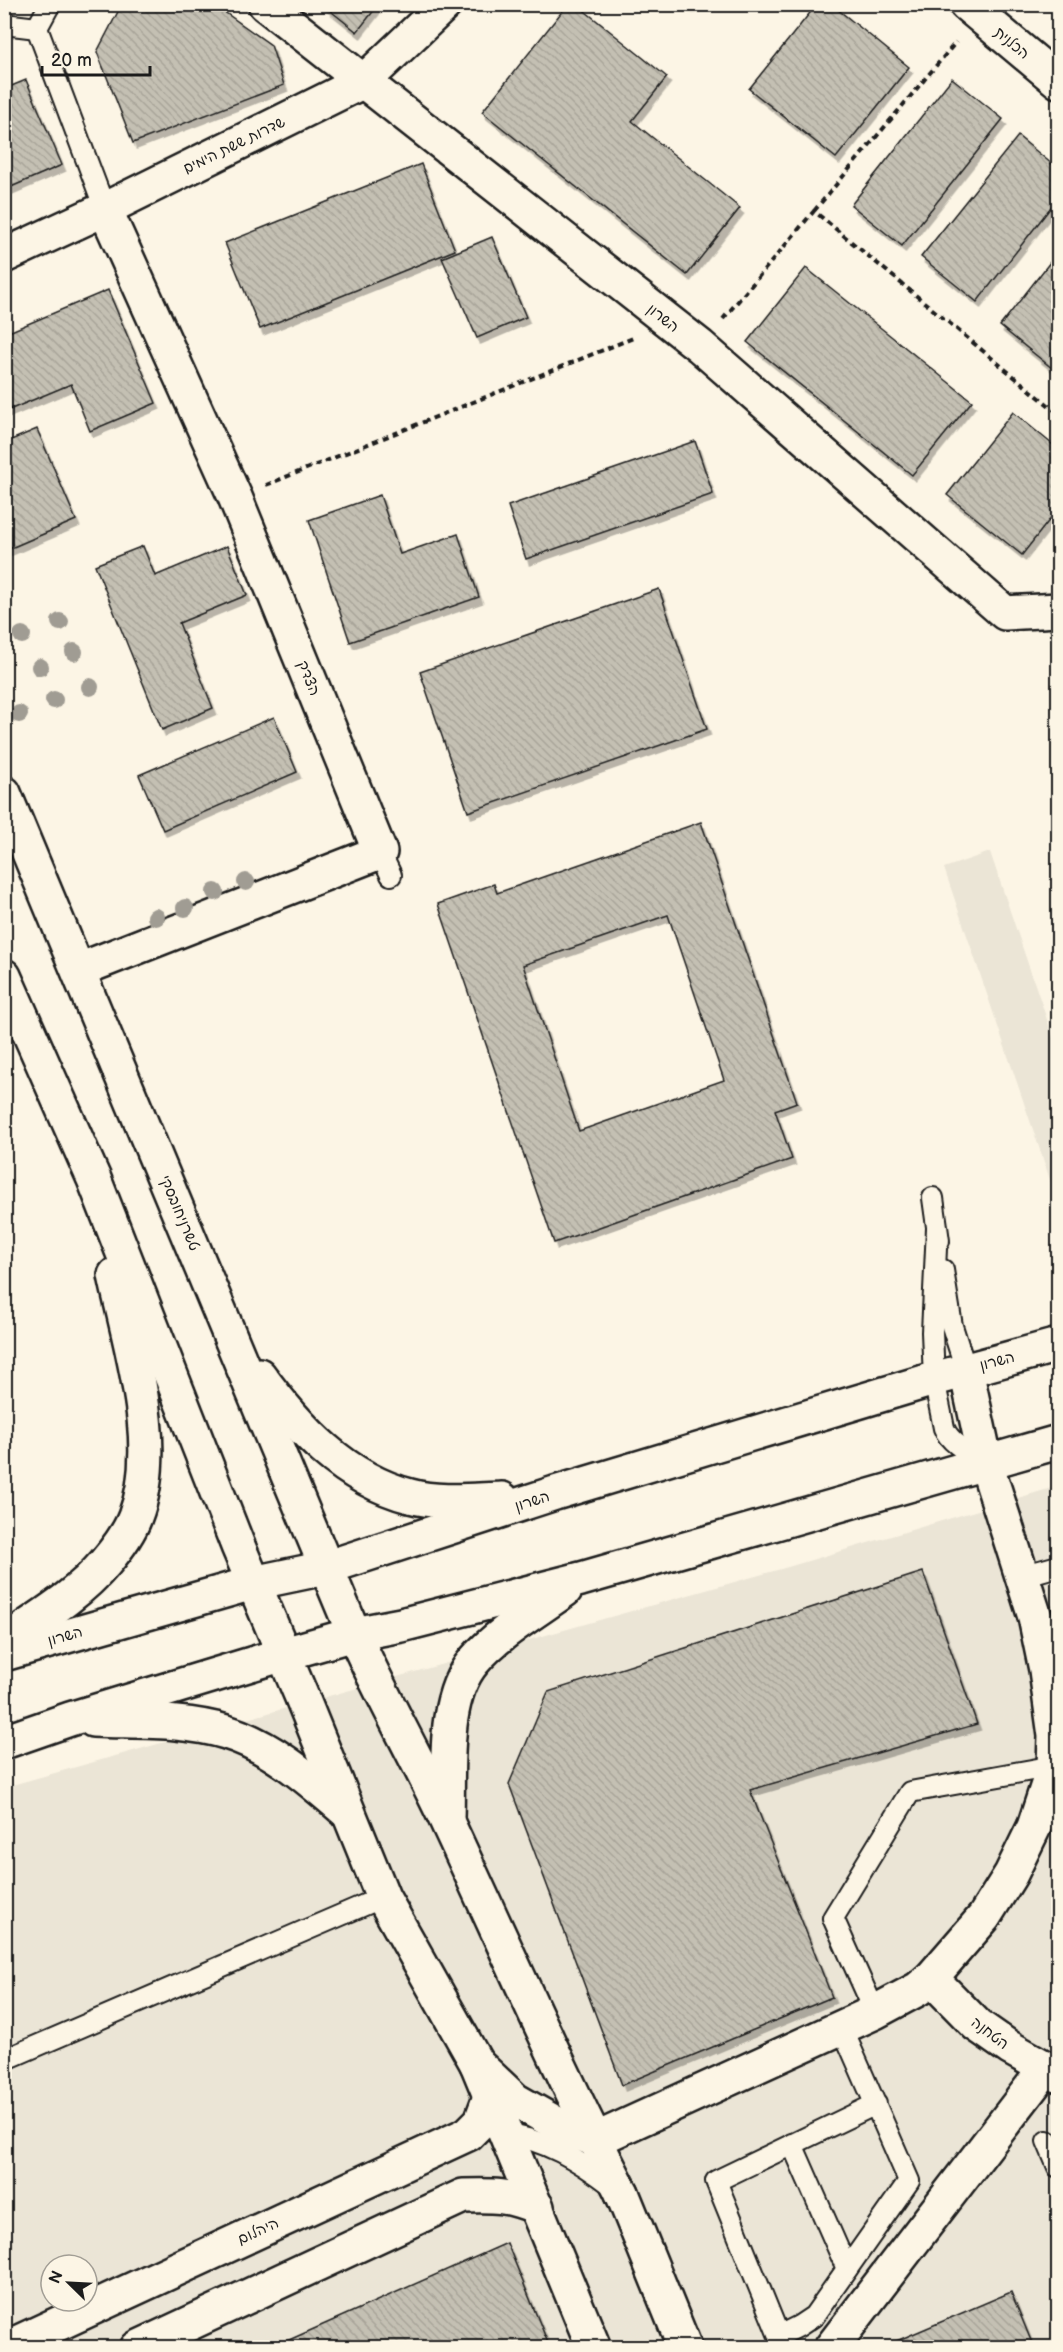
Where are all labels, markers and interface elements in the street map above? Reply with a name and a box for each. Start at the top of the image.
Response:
street label: הכלנית [990,23,1033,64]
scale bar [42,39,150,77]
text: 20 m [51,50,92,71]
street label: שדרות ששת הימים [180,113,288,178]
street label: השרון [643,300,683,337]
street label: הצדק [293,658,324,699]
street label: טשרניחובסקי [155,1172,204,1254]
street label: השרון [978,1348,1017,1375]
street label: השרון [512,1487,552,1516]
street label: השרון [45,1622,85,1651]
street label: הטחנה [967,2013,1012,2054]
street label: היהלום [234,2214,282,2249]
north arrow [39,2253,99,2313]
text: N [46,2268,68,2287]

